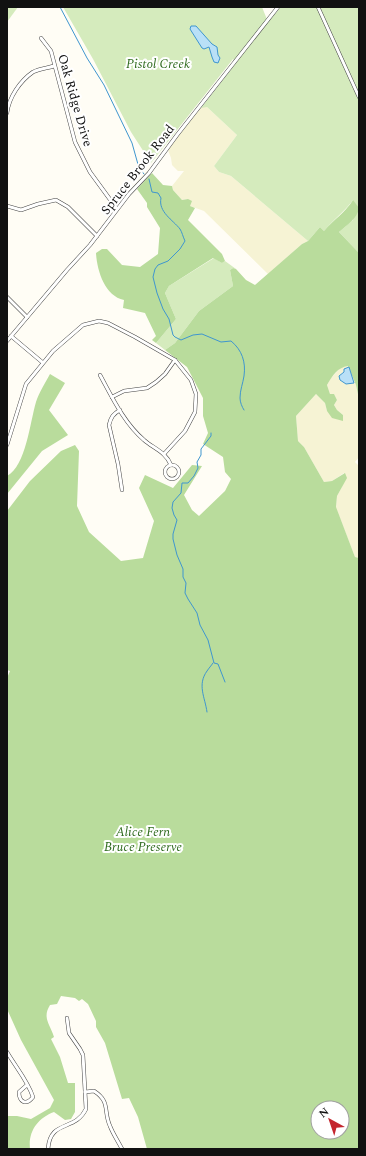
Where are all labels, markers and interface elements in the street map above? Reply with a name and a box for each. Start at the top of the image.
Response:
street label: Oak Ridge Drive [52,52,98,149]
park label: Pistol Creek [126,54,190,74]
street label: Spruce Brook Road [96,120,180,219]
park label: Alice Fern Bruce Preserve [104,822,182,857]
north arrow [310,1100,350,1140]
text: N [315,1103,333,1122]

